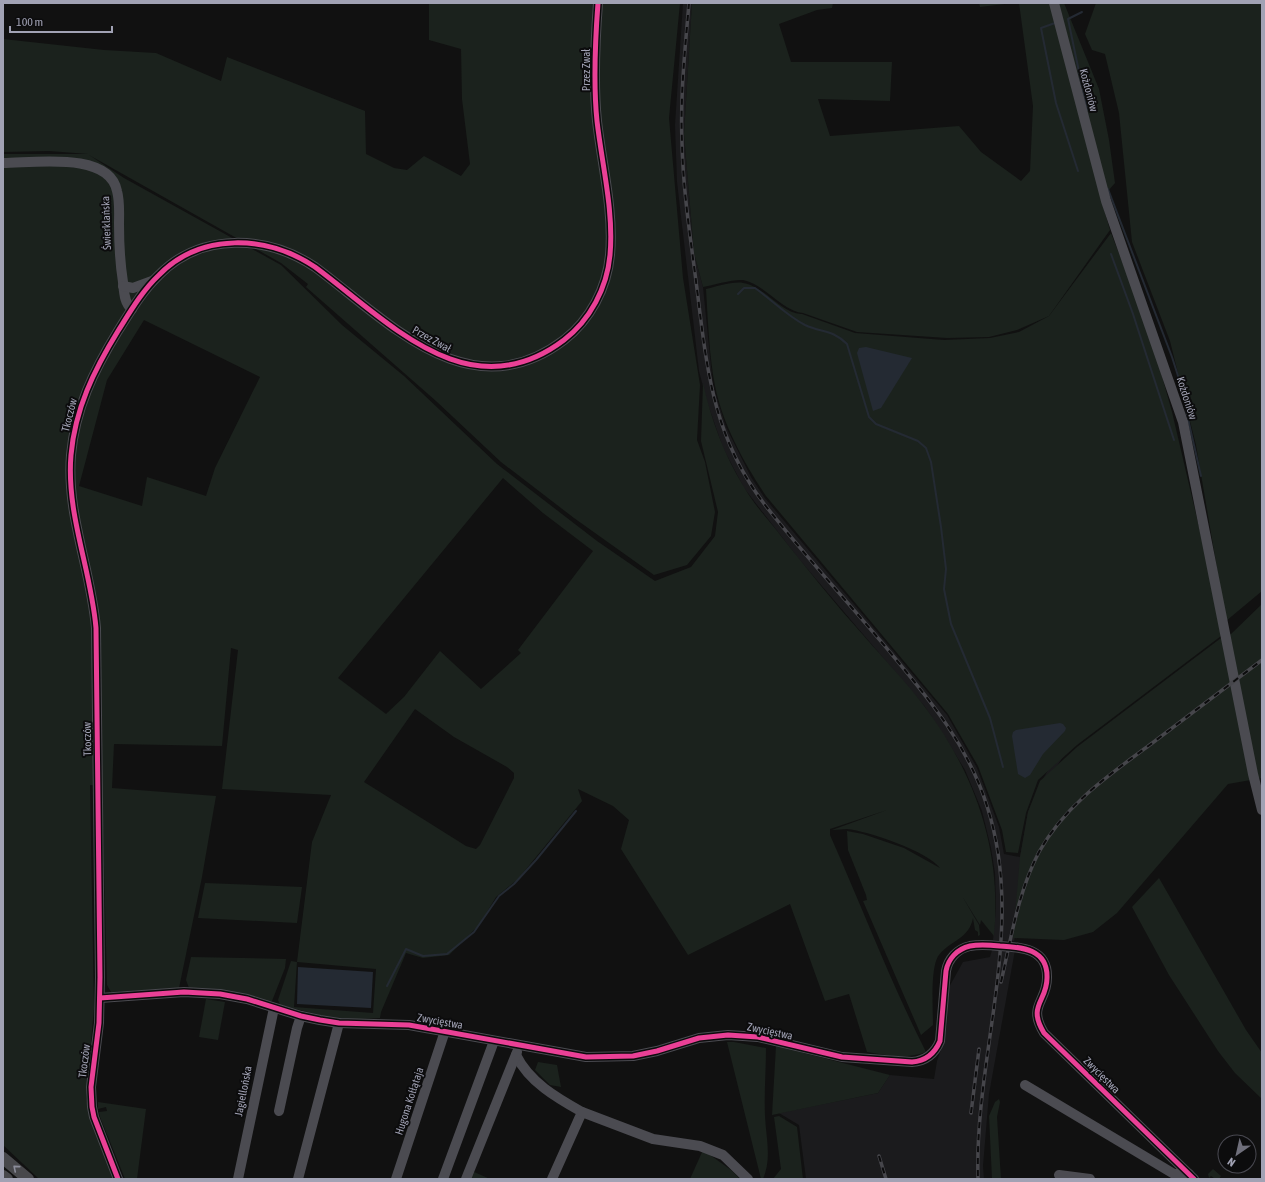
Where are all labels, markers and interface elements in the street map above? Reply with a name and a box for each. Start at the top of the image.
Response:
scale bar [10,8,112,34]
text: 100 m [16,15,43,29]
street label: Przez Zwał [580,49,592,91]
street label: Kożdoniów [1078,67,1101,113]
street label: Świerklańska [99,196,113,250]
street label: Przez Zwał [411,323,454,355]
street label: Kożdoniów [1175,375,1200,421]
street label: Tkoczów [59,397,79,433]
street label: Tkoczów [81,721,93,756]
street label: Zwycięstwa [416,1011,464,1031]
street label: Zwycięstwa [746,1020,794,1042]
street label: Tkoczów [76,1043,92,1079]
street label: Zwycięstwa [1081,1054,1123,1096]
street label: Jagiellońska [232,1065,254,1117]
street label: Hugona Kołłątaja [392,1066,426,1136]
north arrow [1217,1134,1257,1174]
text: N [1225,1155,1237,1169]
one-way arrow [13,1166,20,1173]

